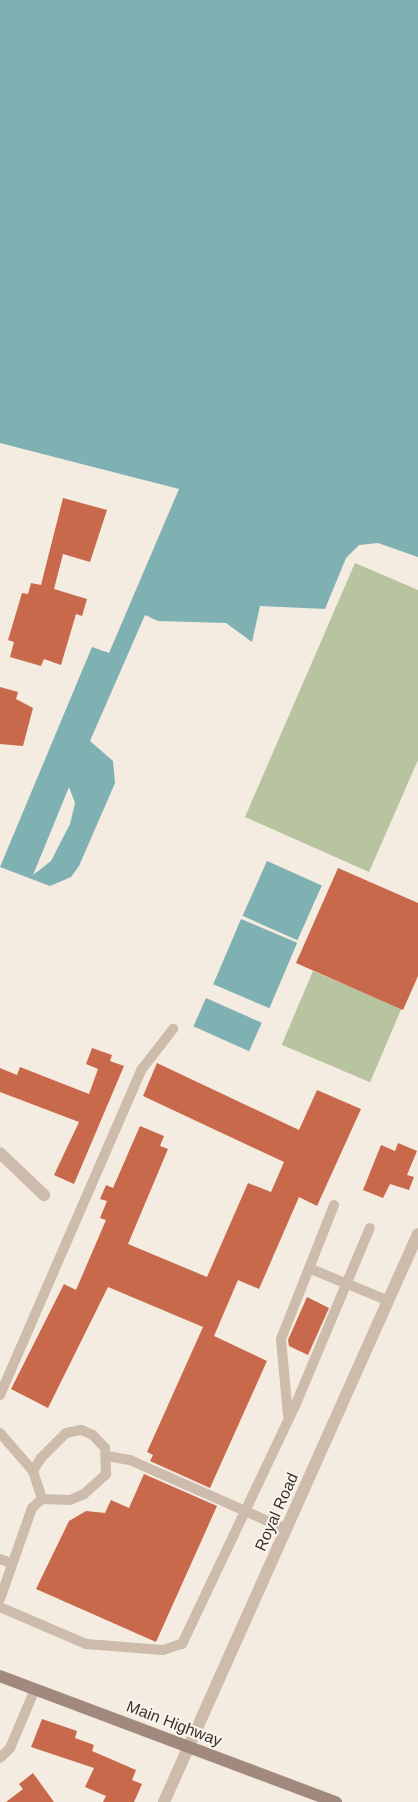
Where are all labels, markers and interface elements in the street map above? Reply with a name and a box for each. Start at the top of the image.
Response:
street label: Royal Road [251,1470,303,1554]
street label: Main Highway [124,1697,224,1751]

